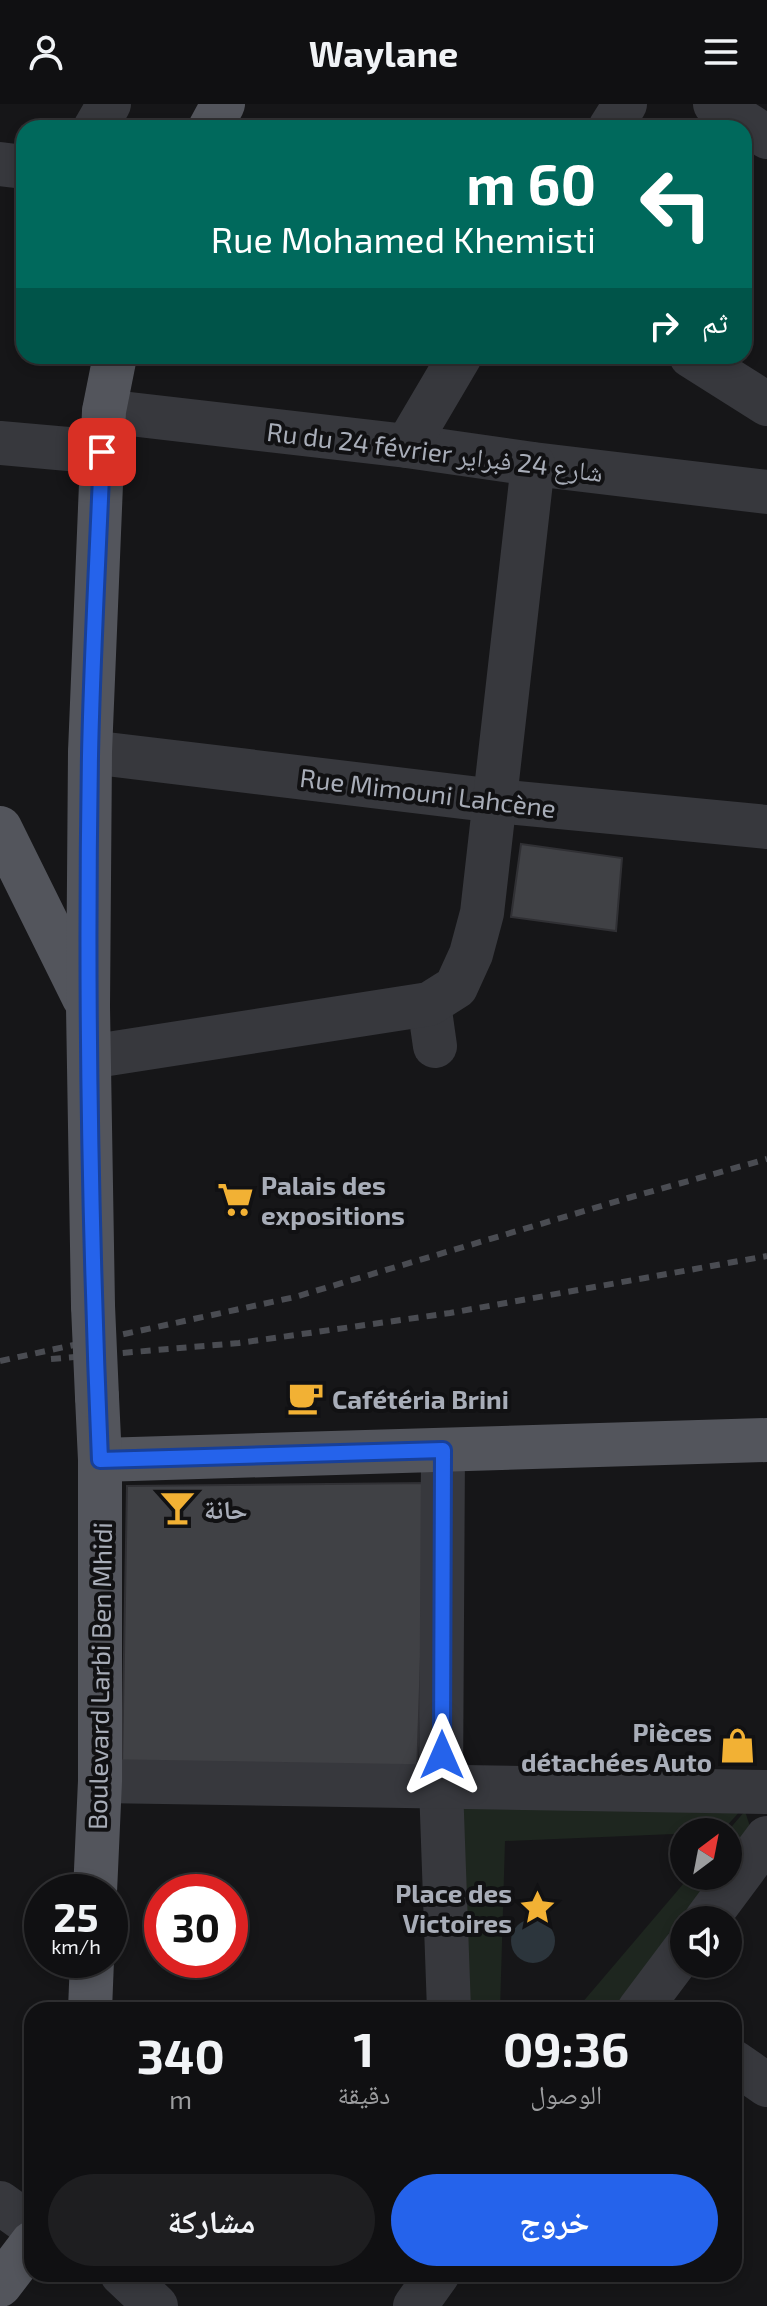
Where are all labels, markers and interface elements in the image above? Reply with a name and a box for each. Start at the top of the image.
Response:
icon: person [24,30,68,74]
icon: menu [699,30,743,74]
text: Waylane [309,31,458,74]
text: 60 m [466,149,596,216]
icon: left [624,152,728,256]
text: Rue Mohamed Khemisti [211,217,596,260]
text: ثم [702,303,728,339]
icon: right [642,304,686,348]
street label: Ru du 24 février شارع 24 فبراير [265,415,605,489]
pin [68,418,136,486]
icon: arrive [80,430,124,474]
street label: Rue Mimouni Lahcène [298,761,558,823]
place label: Palais des expositions [261,1169,405,1230]
supermarket icon: Palais des expositions [216,1180,254,1218]
cafe icon: Cafétéria Brini [287,1379,325,1417]
place label: Cafétéria Brini [332,1383,509,1414]
bar icon: حانة [159,1489,197,1527]
place label: حانة [204,1493,248,1524]
street label: Boulevard Larbi Ben Mhidi [81,1522,117,1830]
position arrow [400,1713,484,1797]
place label: Pièces détachées Auto [521,1716,712,1777]
shop icon: Pièces détachées Auto [719,1727,757,1765]
north arrow [670,1818,742,1890]
map controls [670,1818,742,1978]
speed limit sign: 30 [144,1874,248,1978]
place label: Place des Victoires [395,1877,512,1938]
place icon: Place des Victoires [519,1888,557,1926]
text: 25 [53,1892,99,1940]
button: sound [670,1906,742,1978]
text: km/h [51,1934,101,1958]
text: 1 [353,2019,374,2077]
text: 09:36 [503,2019,629,2077]
text: 340 [137,2026,225,2084]
text: دقيقة [337,2078,390,2109]
text: الوصول [530,2078,602,2109]
text: m [169,2083,192,2114]
button: مشاركة [48,2174,375,2266]
button: خروج [391,2174,718,2266]

